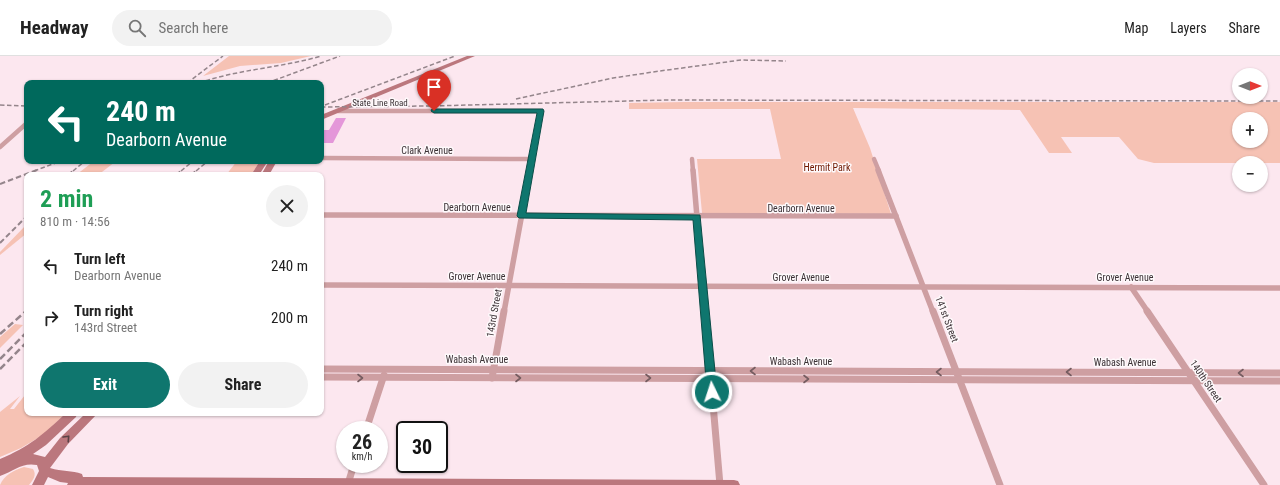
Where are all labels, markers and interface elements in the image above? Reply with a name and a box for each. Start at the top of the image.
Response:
search box [112,10,392,46]
text: Headway [20,16,88,39]
icon: search [126,17,148,39]
text: Search here [158,19,228,37]
text: Map [1124,20,1148,36]
text: Layers [1170,20,1207,36]
text: Share [1229,20,1260,36]
north arrow [1232,68,1268,104]
map controls [1232,68,1268,192]
pin [417,70,451,111]
icon: arrive [423,76,445,98]
text: 240 m [106,95,176,128]
icon: left [40,96,92,148]
street label: State Line Road [352,98,408,108]
button: + [1232,112,1268,148]
text: Dearborn Avenue [106,129,227,150]
street label: Clark Avenue [401,145,453,156]
button: − [1232,156,1268,192]
park label: Hermit Park [804,162,851,173]
text: 2 min [40,185,93,213]
button: close [266,185,308,227]
street label: Dearborn Avenue [443,202,511,213]
street label: Dearborn Avenue [767,203,835,214]
text: 810 m · 14:56 [40,214,110,229]
text: Turn left [74,250,125,268]
icon: left [40,255,62,277]
text: 240 m [271,257,308,275]
text: Dearborn Avenue [74,268,161,283]
street label: Grover Avenue [449,271,506,282]
street label: Grover Avenue [773,272,830,283]
street label: Grover Avenue [1097,272,1154,283]
street label: 143rd Street [484,288,504,338]
street label: 141st Street [933,295,961,343]
text: Turn right [74,302,133,320]
icon: right [40,307,62,329]
text: 200 m [271,309,308,327]
text: 143rd Street [74,320,137,335]
street label: Wabash Avenue [446,354,509,365]
street label: Wabash Avenue [770,356,833,367]
street label: Wabash Avenue [1094,357,1157,368]
street label: 140th Street [1188,358,1224,404]
button: Exit [40,362,170,408]
button: Share [178,362,308,408]
one-way arrow [750,367,756,375]
one-way arrow [936,368,942,376]
one-way arrow [1066,368,1072,376]
one-way arrow [1238,369,1244,377]
position arrow [691,371,733,413]
one-way arrow [357,374,363,382]
one-way arrow [515,374,521,382]
one-way arrow [645,374,651,382]
one-way arrow [803,375,809,383]
speed limit sign: 30 [396,421,448,473]
text: 26 [352,430,372,454]
one-way arrow [63,435,70,443]
text: km/h [352,451,372,462]

